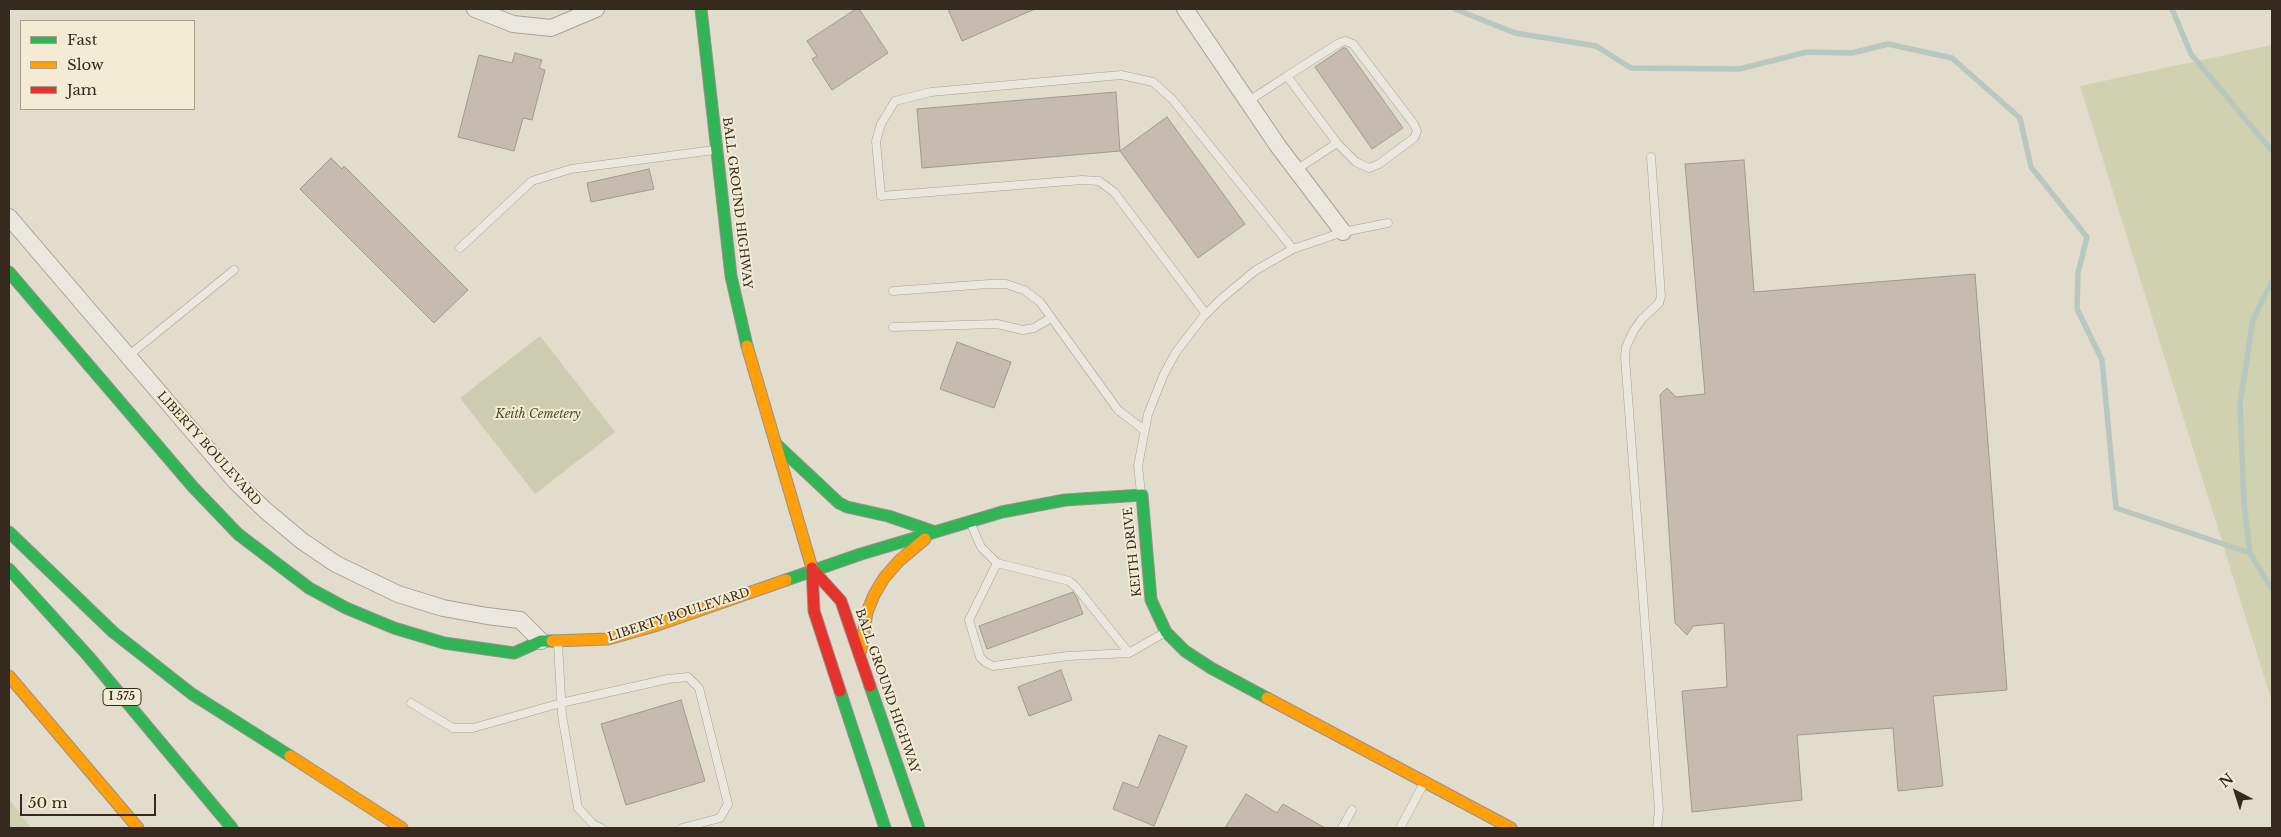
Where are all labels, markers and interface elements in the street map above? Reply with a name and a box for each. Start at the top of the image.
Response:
legend [20,20,195,110]
text: Fast [67,30,97,49]
text: Slow [67,55,104,74]
text: Jam [67,80,97,99]
street label: BALL GROUND HIGHWAY [719,116,755,290]
street label: LIBERTY BOULEVARD [154,389,264,509]
park label: Keith Cemetery [495,408,581,422]
street label: KEITH DRIVE [1121,506,1145,598]
street label: LIBERTY BOULEVARD [606,585,752,645]
street label: BALL GROUND HIGHWAY [852,607,922,775]
road number: I 575 [103,689,141,706]
north arrow [2211,767,2261,817]
text: N [2216,769,2237,792]
scale bar [22,784,159,816]
text: 50 m [28,793,68,812]

